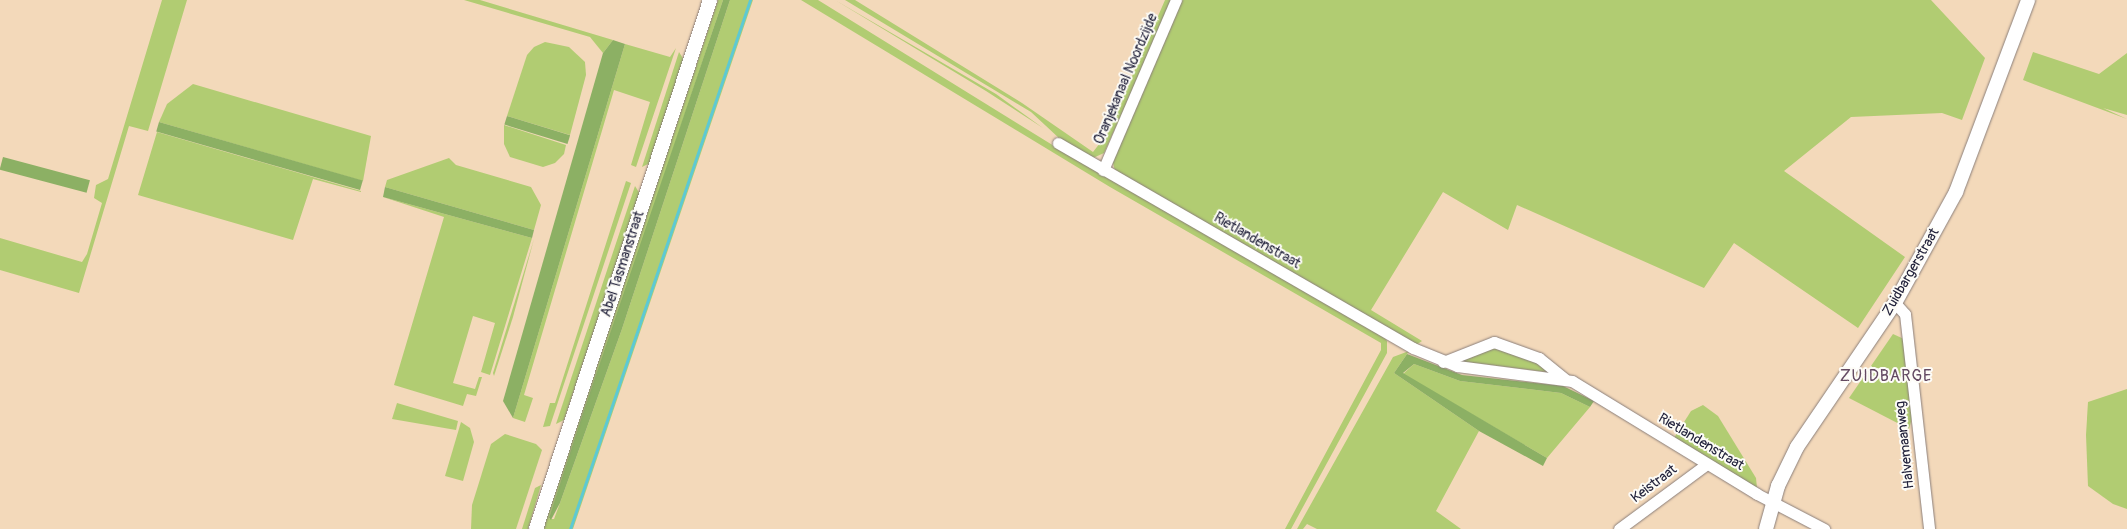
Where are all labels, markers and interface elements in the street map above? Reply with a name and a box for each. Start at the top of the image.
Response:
street label: Oranjekanaal Noordzijde [1091,11,1161,147]
street label: Abel Tasmanstraat [598,209,648,319]
street label: Rietlandenstraat [1211,210,1303,272]
street label: Zuidbargerstraat [1879,225,1943,319]
district label: ZUIDBARGE [1839,366,1933,386]
street label: Halvemaanweg [1892,400,1918,490]
street label: Rietlandenstraat [1655,410,1747,474]
street label: Keistraat [1628,461,1680,507]

